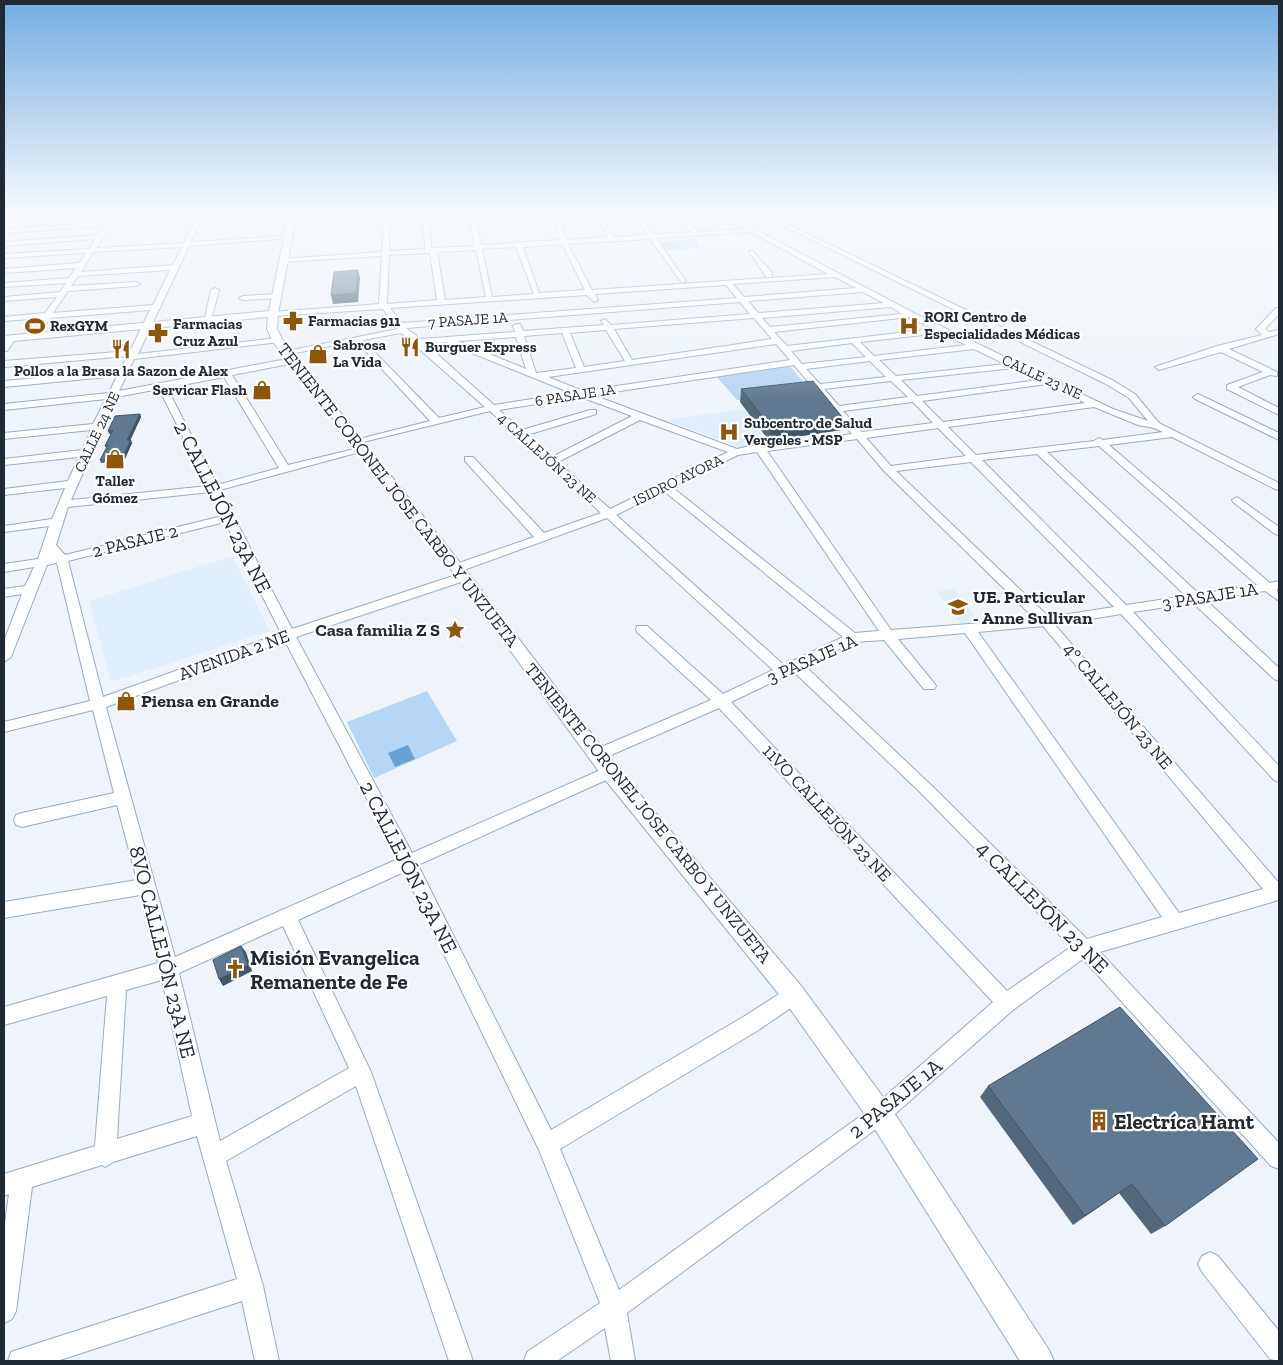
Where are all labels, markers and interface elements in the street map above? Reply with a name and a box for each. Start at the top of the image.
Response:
street label: 7 PASAJE 1A [427,308,509,332]
place label: RORI Centro de Especialidades Médicas [924,308,1080,343]
pharmacy icon: Farmacias 911 [282,310,304,332]
place label: Farmacias 911 [308,312,400,330]
sports icon: RexGYM [24,315,46,337]
place label: Farmacias Cruz Azul [173,315,242,350]
hospital icon: RORI Centro de Especialidades Médicas [898,315,920,337]
place label: RexGYM [50,317,109,335]
pharmacy icon: Farmacias Cruz Azul [147,322,169,344]
place label: Sabrosa La Vida [333,336,387,371]
restaurant icon: Burguer Express [399,336,421,358]
restaurant icon: Pollos a la Brasa la Sazon de Alex [110,338,132,360]
place label: Burguer Express [425,338,537,356]
street label: TENIENTE CORONEL JOSE CARBO Y UNZUETA [272,339,524,652]
shop icon: Sabrosa La Vida [307,343,329,365]
street label: CALLE 23 NE [999,351,1085,403]
place label: Pollos a la Brasa la Sazon de Alex [14,362,228,380]
shop icon: Servicar Flash [251,379,273,401]
street label: 6 PASAJE 1A [534,380,617,410]
place label: Servicar Flash [153,381,247,399]
street label: CALLE 24 NE [70,389,124,475]
street label: 4 CALLEJÓN 23 NE [494,409,600,507]
place label: Subcentro de Salud Vergeles - MSP [744,414,872,449]
street label: 2 CALLEJÓN 23A NE [169,417,277,597]
hospital icon: Subcentro de Salud Vergeles - MSP [718,421,740,443]
shop icon: Taller Gómez [104,448,126,470]
street label: ISIDRO AYORA [630,450,726,510]
place label: Taller Gómez [92,472,138,507]
street label: 2 PASAJE 2 [90,520,180,562]
street label: 3 PASAJE 1A [1161,578,1260,614]
place label: UE. Particular - Anne Sullivan [973,586,1093,629]
school or university icon: UE. Particular - Anne Sullivan [947,596,969,618]
place label: Casa familia Z S [315,619,440,641]
place icon: Casa familia Z S [444,619,466,641]
street label: AVENIDA 2 NE [176,625,292,685]
street label: 3 PASAJE 1A [764,629,861,689]
street label: 4° CALLEJÓN 23 NE [1059,638,1177,774]
street label: TENIENTE CORONEL JOSE CARBO Y UNZUETA [520,659,776,968]
shop icon: Piensa en Grande [115,690,137,712]
place label: Piensa en Grande [141,690,279,712]
street label: 11VO CALLEJÓN 23 NE [758,740,896,886]
street label: 2 CALLEJÓN 23A NE [355,777,463,957]
street label: 4 CALLEJÓN 23 NE [972,836,1114,978]
street label: 8VO CALLEJÓN 23A NE [125,843,201,1061]
place label: Misión Evangelica Remanente de Fe [250,945,420,994]
church icon: Misión Evangelica Remanente de Fe [224,958,246,980]
street label: 2 PASAJE 1A [843,1052,947,1143]
place label: Electríca Hamt [1114,1109,1255,1134]
building icon: Electríca Hamt [1088,1110,1110,1132]

